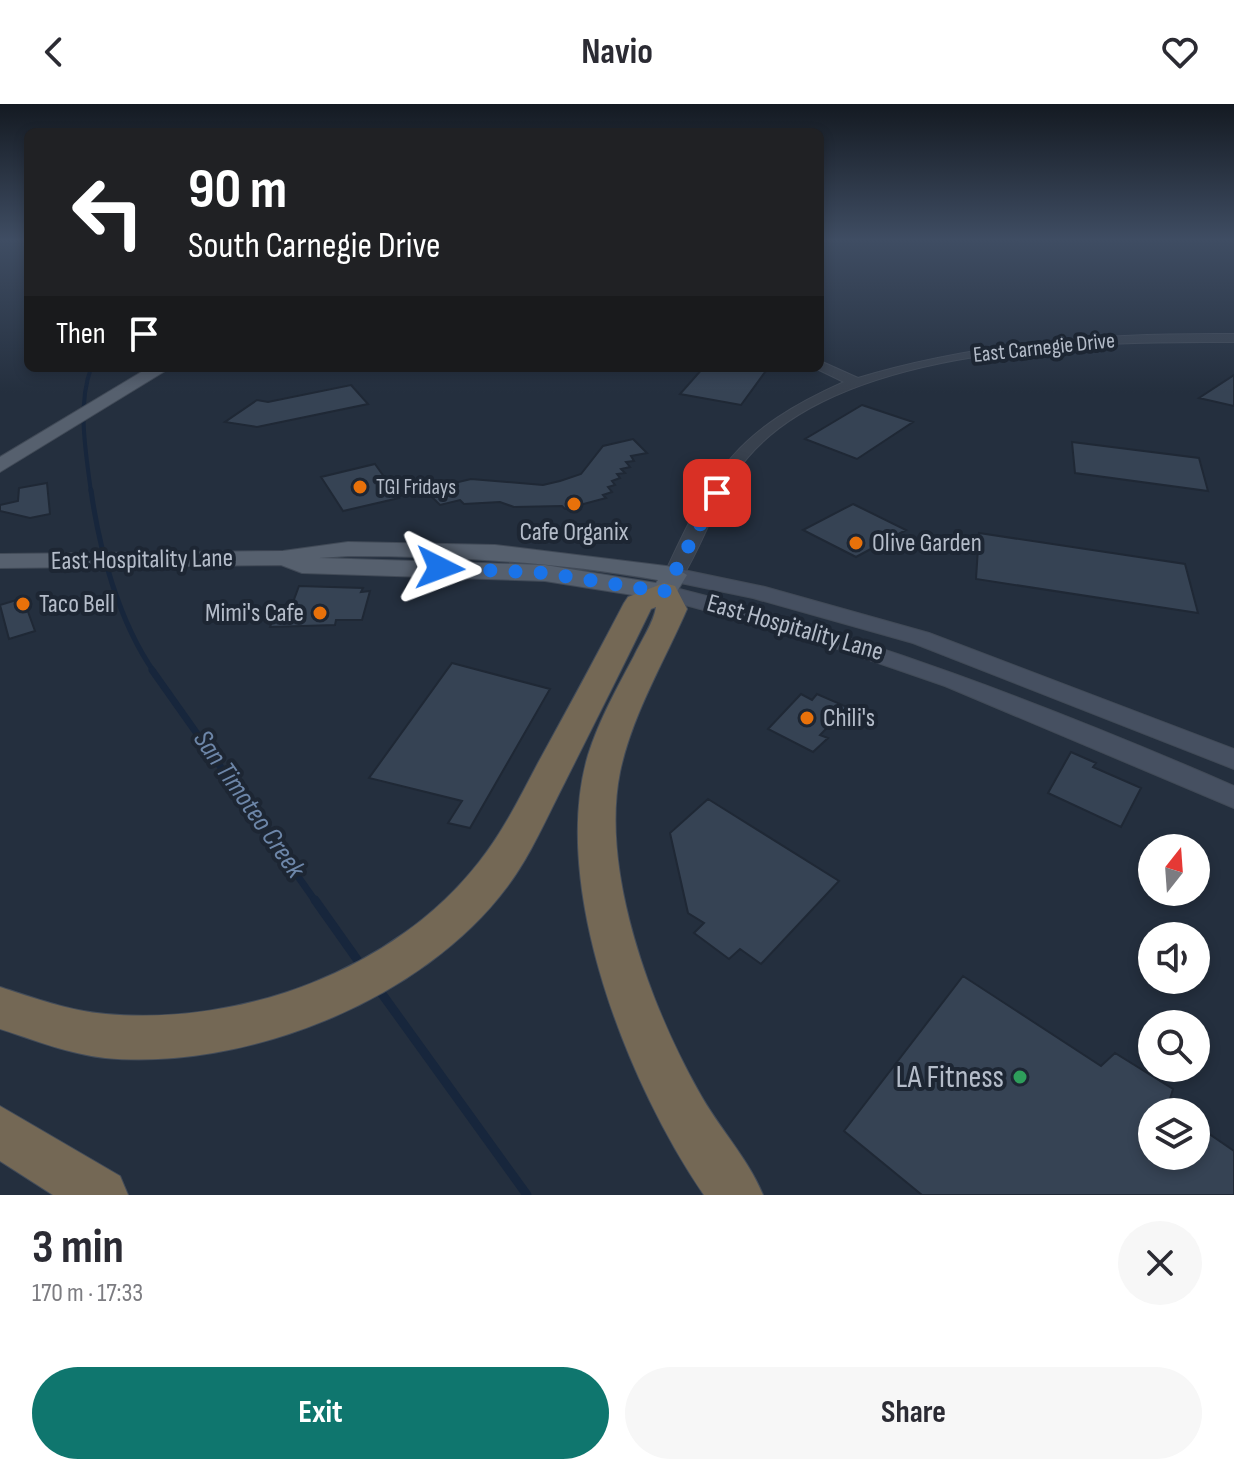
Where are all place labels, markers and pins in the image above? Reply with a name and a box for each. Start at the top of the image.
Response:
pin [683,459,751,527]
place label: TGI Fridays [376,474,456,501]
marker: TGI Fridays [351,478,369,496]
marker: Cafe Organix [565,495,583,513]
place label: Cafe Organix [519,517,629,548]
place label: Olive Garden [872,528,982,559]
marker: Olive Garden [847,534,865,552]
place label: Taco Bell [39,589,115,620]
marker: Taco Bell [14,595,32,613]
place label: Mimi's Cafe [205,598,304,629]
marker: Mimi's Cafe [311,604,329,622]
place label: Chili's [823,703,875,734]
marker: Chili's [798,709,816,727]
place label: LA Fitness [896,1058,1004,1097]
marker: LA Fitness [1011,1068,1029,1086]

